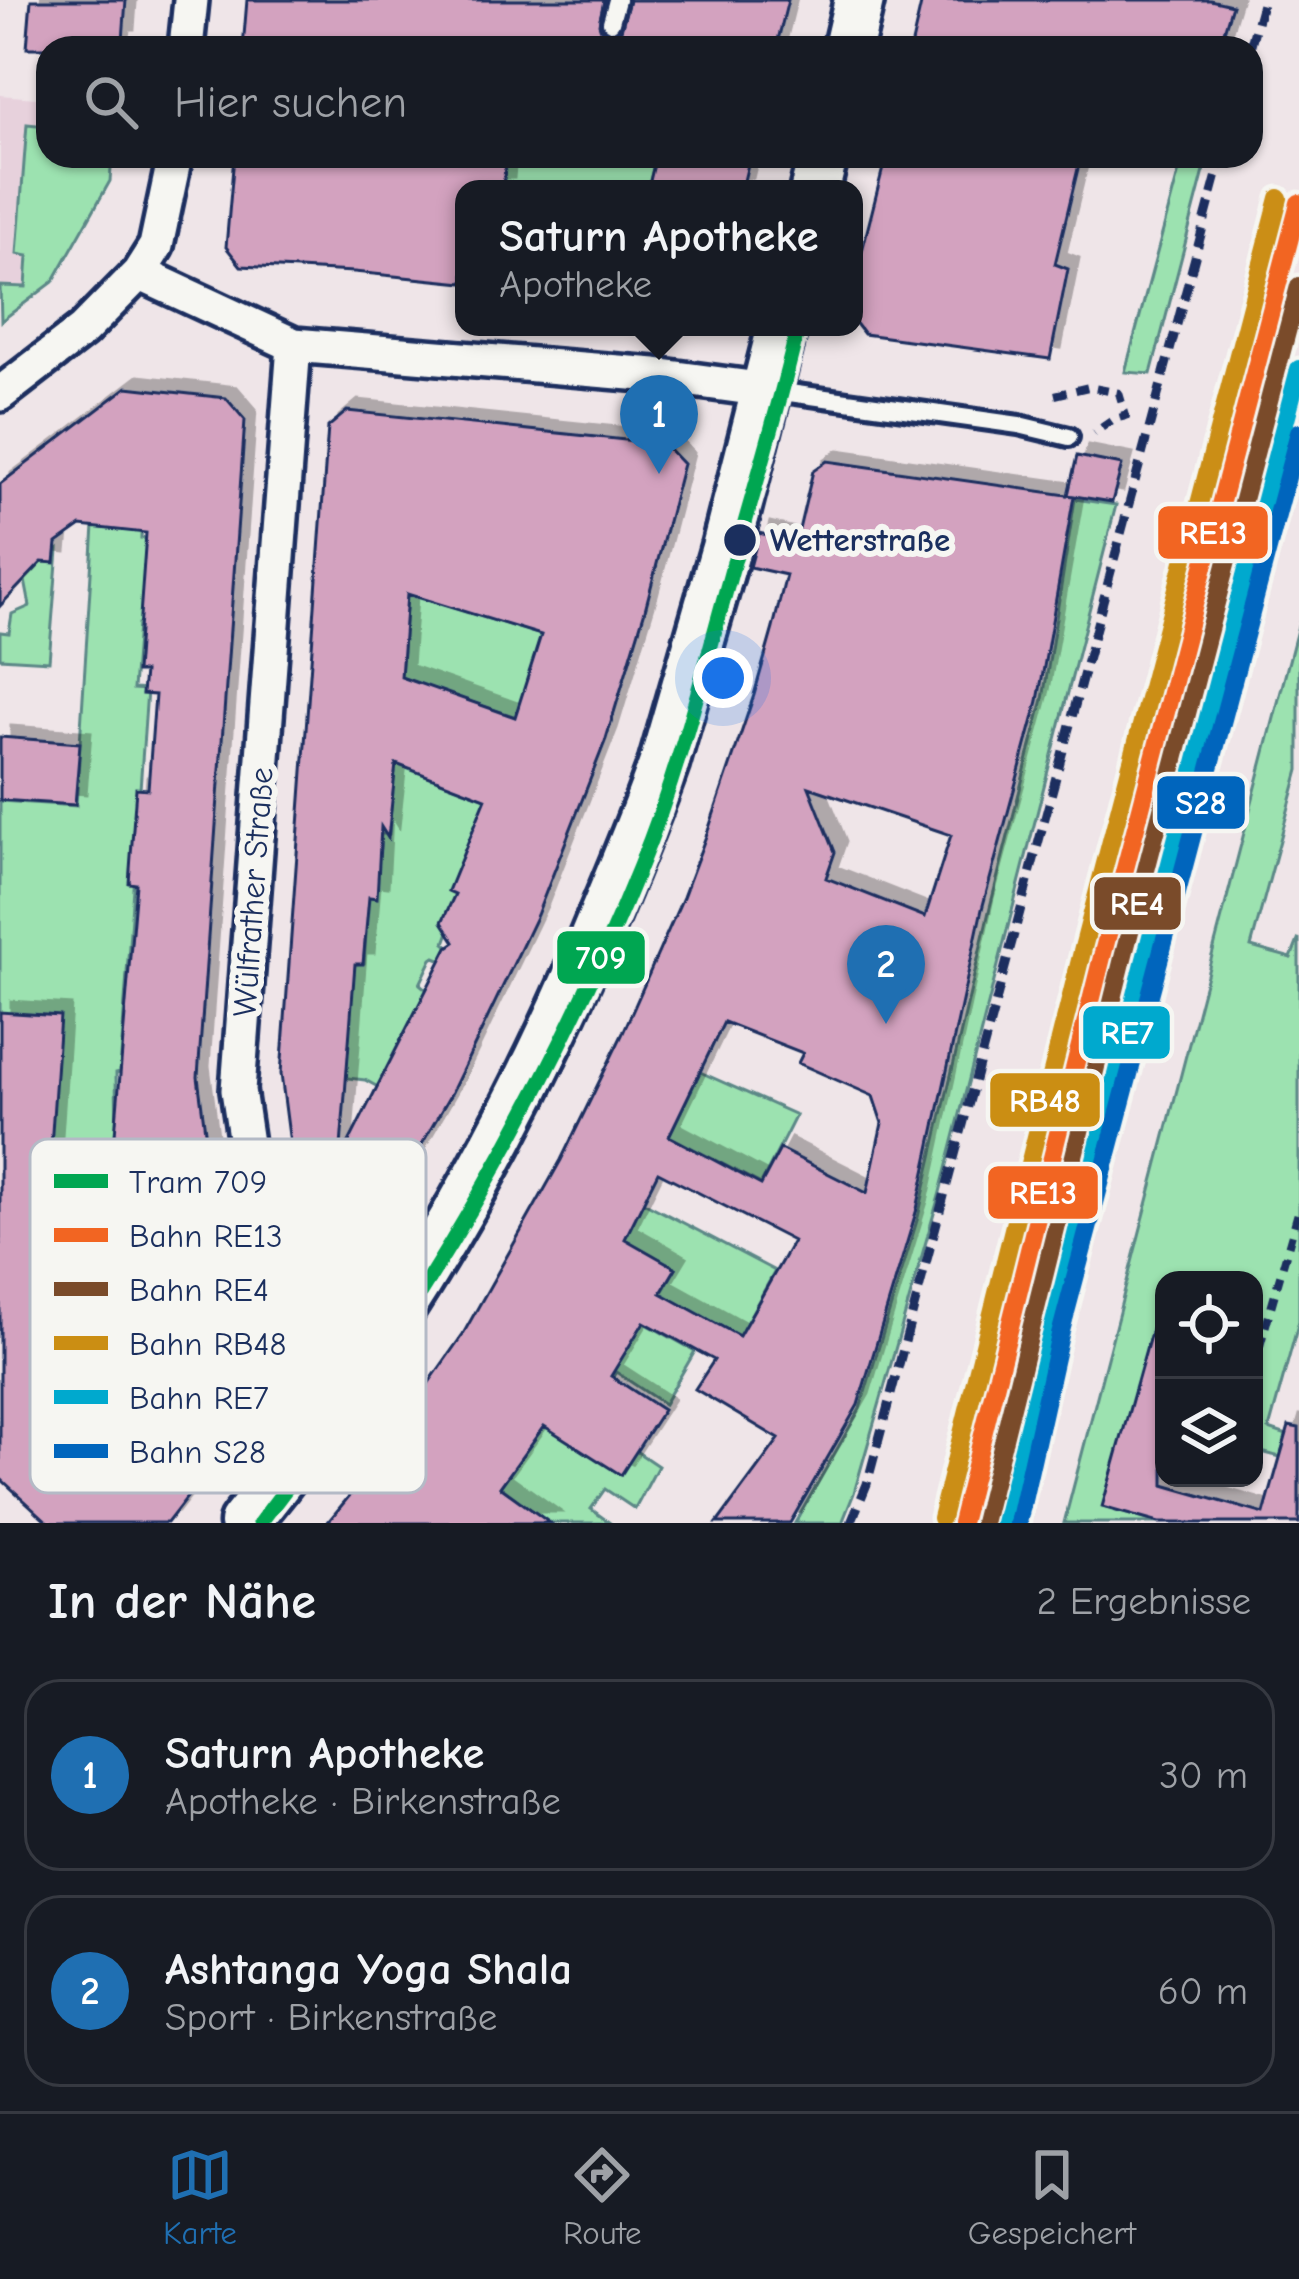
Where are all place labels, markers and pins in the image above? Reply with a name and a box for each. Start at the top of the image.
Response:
pin: 1 [620,375,698,474]
marker: Wetterstraße [721,521,759,559]
place label: Wetterstraße [770,521,950,559]
pin: 2 [847,925,925,1024]

